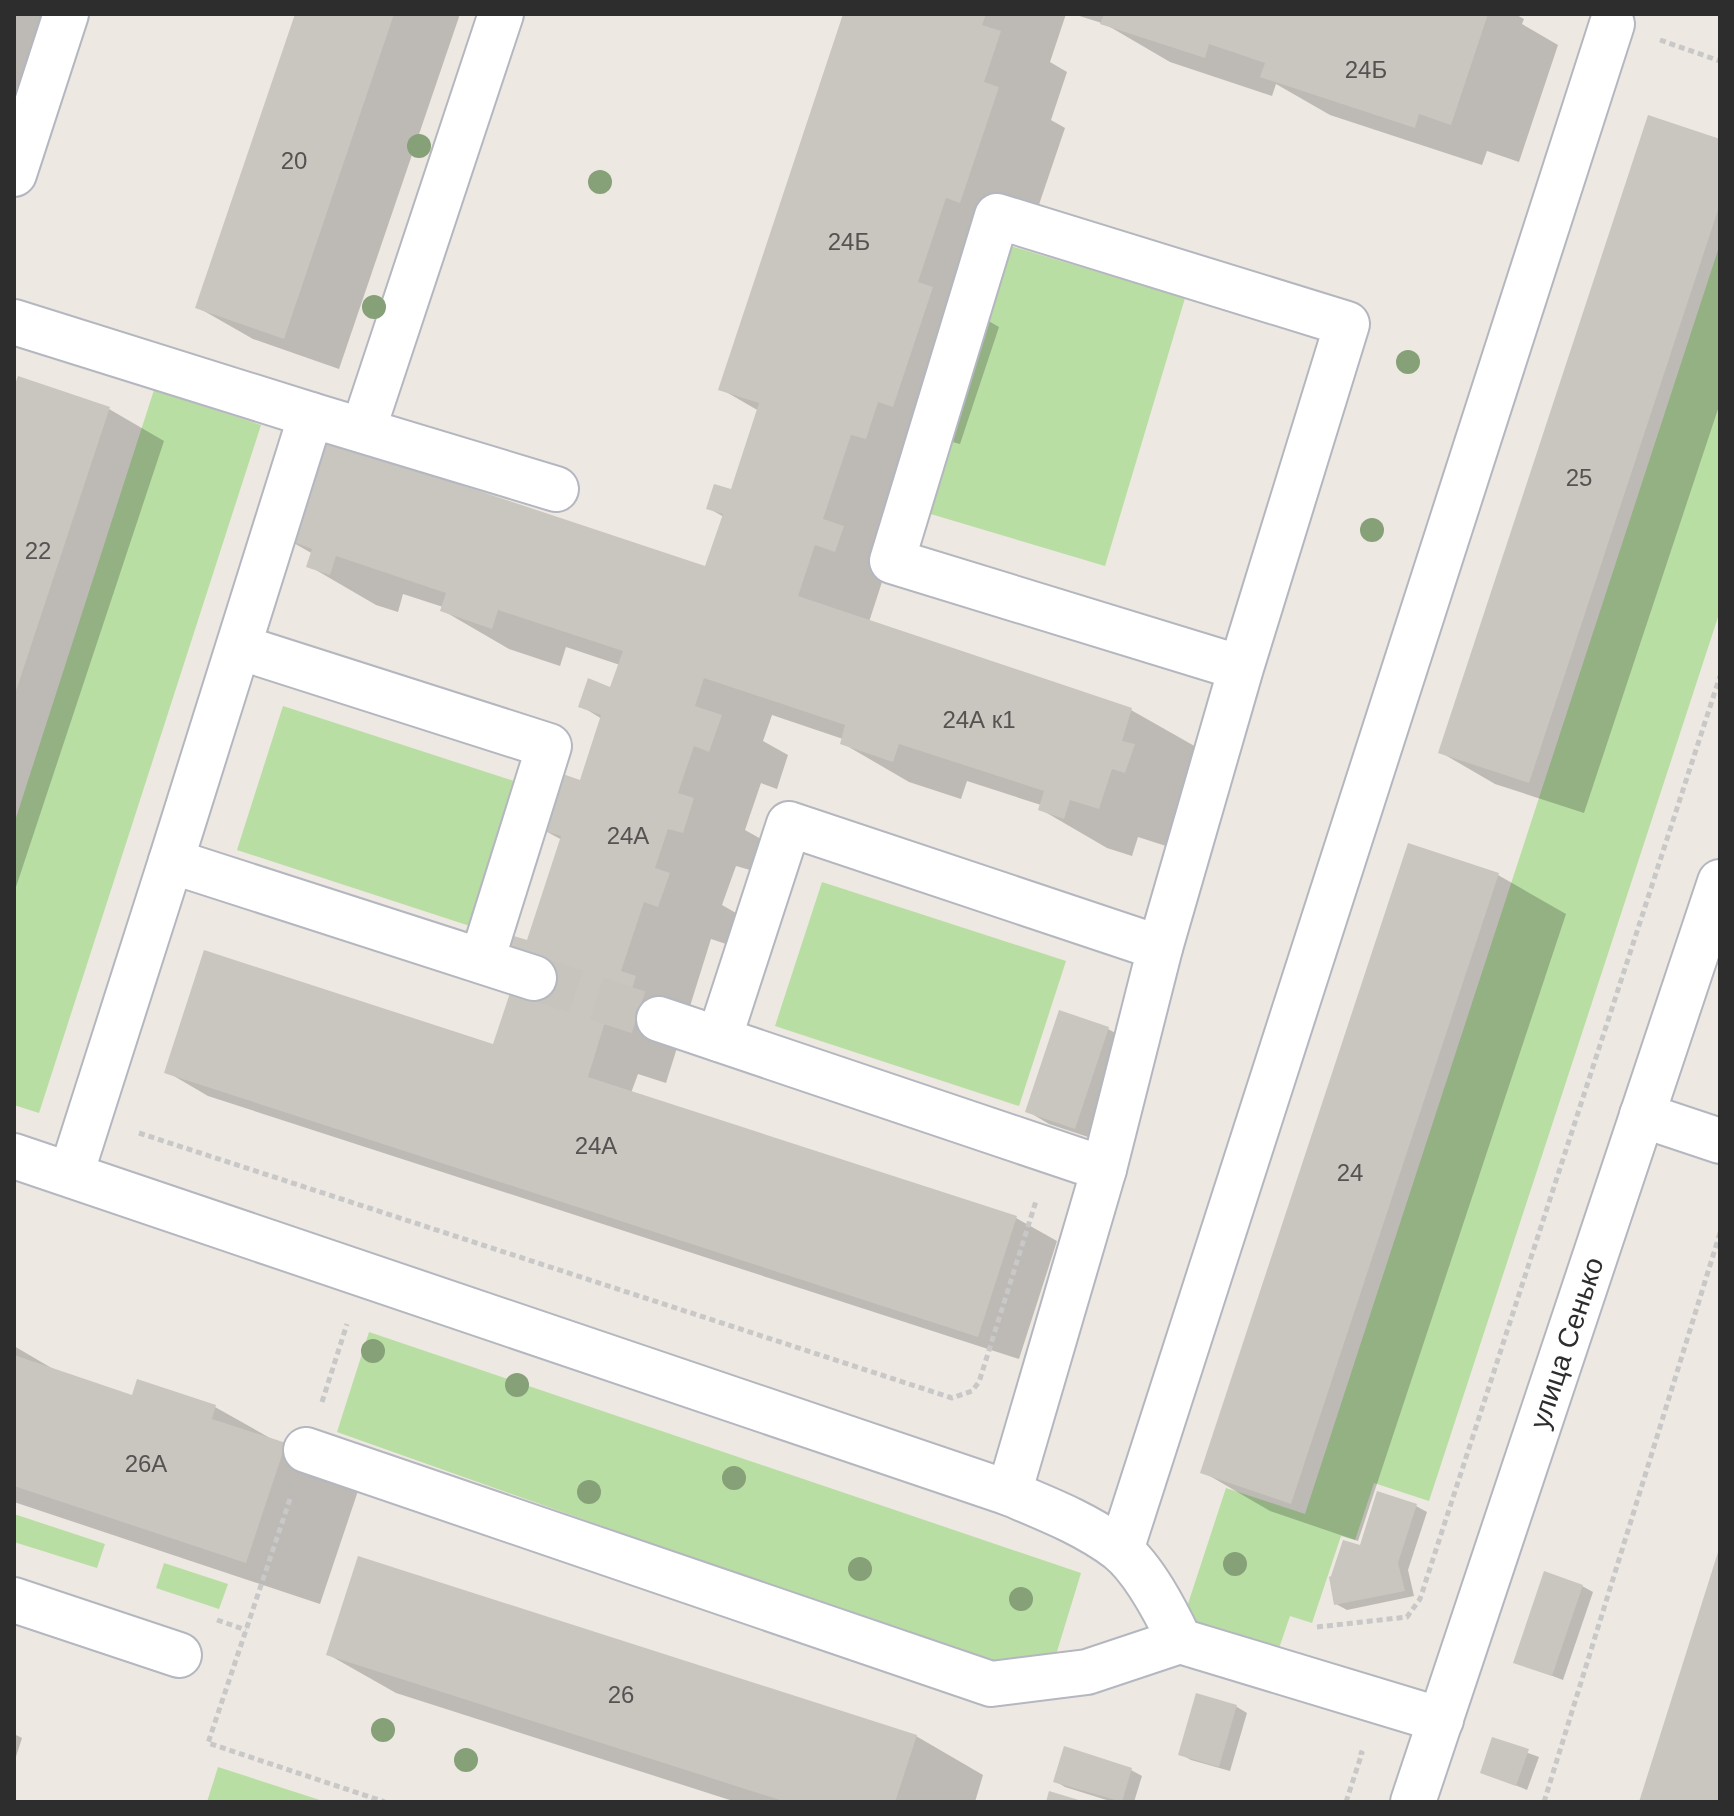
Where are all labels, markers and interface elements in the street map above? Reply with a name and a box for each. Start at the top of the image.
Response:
house number: 24Б [1345,56,1387,83]
house number: 20 [281,147,307,174]
house number: 24Б [828,228,870,255]
house number: 25 [1566,464,1592,491]
house number: 22 [25,537,51,564]
house number: 24А к1 [942,706,1016,733]
house number: 24А [607,822,649,849]
house number: 24А [575,1132,617,1159]
house number: 24 [1337,1159,1363,1186]
street label: улица Сенько [1524,1253,1610,1433]
house number: 26А [125,1450,167,1477]
house number: 26 [608,1681,634,1708]

